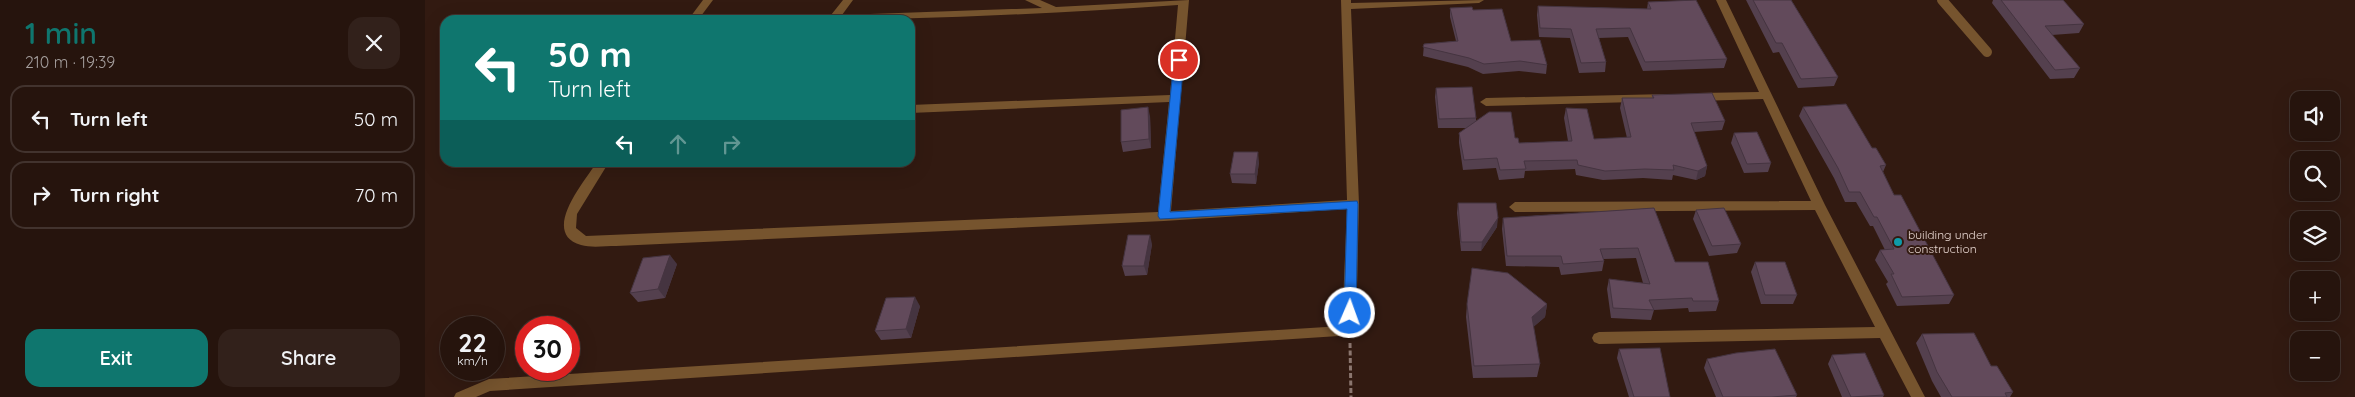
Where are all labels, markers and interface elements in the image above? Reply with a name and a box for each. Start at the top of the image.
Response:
text: 1 min [25,14,97,52]
button: close [348,17,400,69]
text: 50 m [548,32,632,76]
icon: left [465,35,530,100]
pin [1158,39,1200,81]
icon: arrive [1165,46,1193,74]
text: 210 m · 19:39 [25,52,115,72]
text: Turn left [548,75,631,103]
map controls [2290,91,2340,381]
button: sound [2290,91,2340,141]
icon: left [27,105,55,133]
text: Turn left [70,107,148,131]
text: 50 m [354,107,398,131]
icon: left [611,130,639,158]
icon: ahead [664,130,692,158]
icon: right [717,130,745,158]
button: search [2290,151,2340,201]
icon: right [27,181,55,209]
text: Turn right [70,183,159,207]
text: 70 m [354,183,398,207]
button: layers [2290,211,2340,261]
place label: building under construction [1908,227,1988,256]
marker: building under construction [1892,236,1904,248]
button: + [2290,271,2340,321]
position arrow [1323,286,1375,338]
speed limit sign: 30 [515,316,580,381]
text: 22 [458,327,487,358]
button: Exit [25,329,208,387]
button: Share [218,329,400,387]
button: − [2290,331,2340,381]
text: km/h [457,353,488,368]

